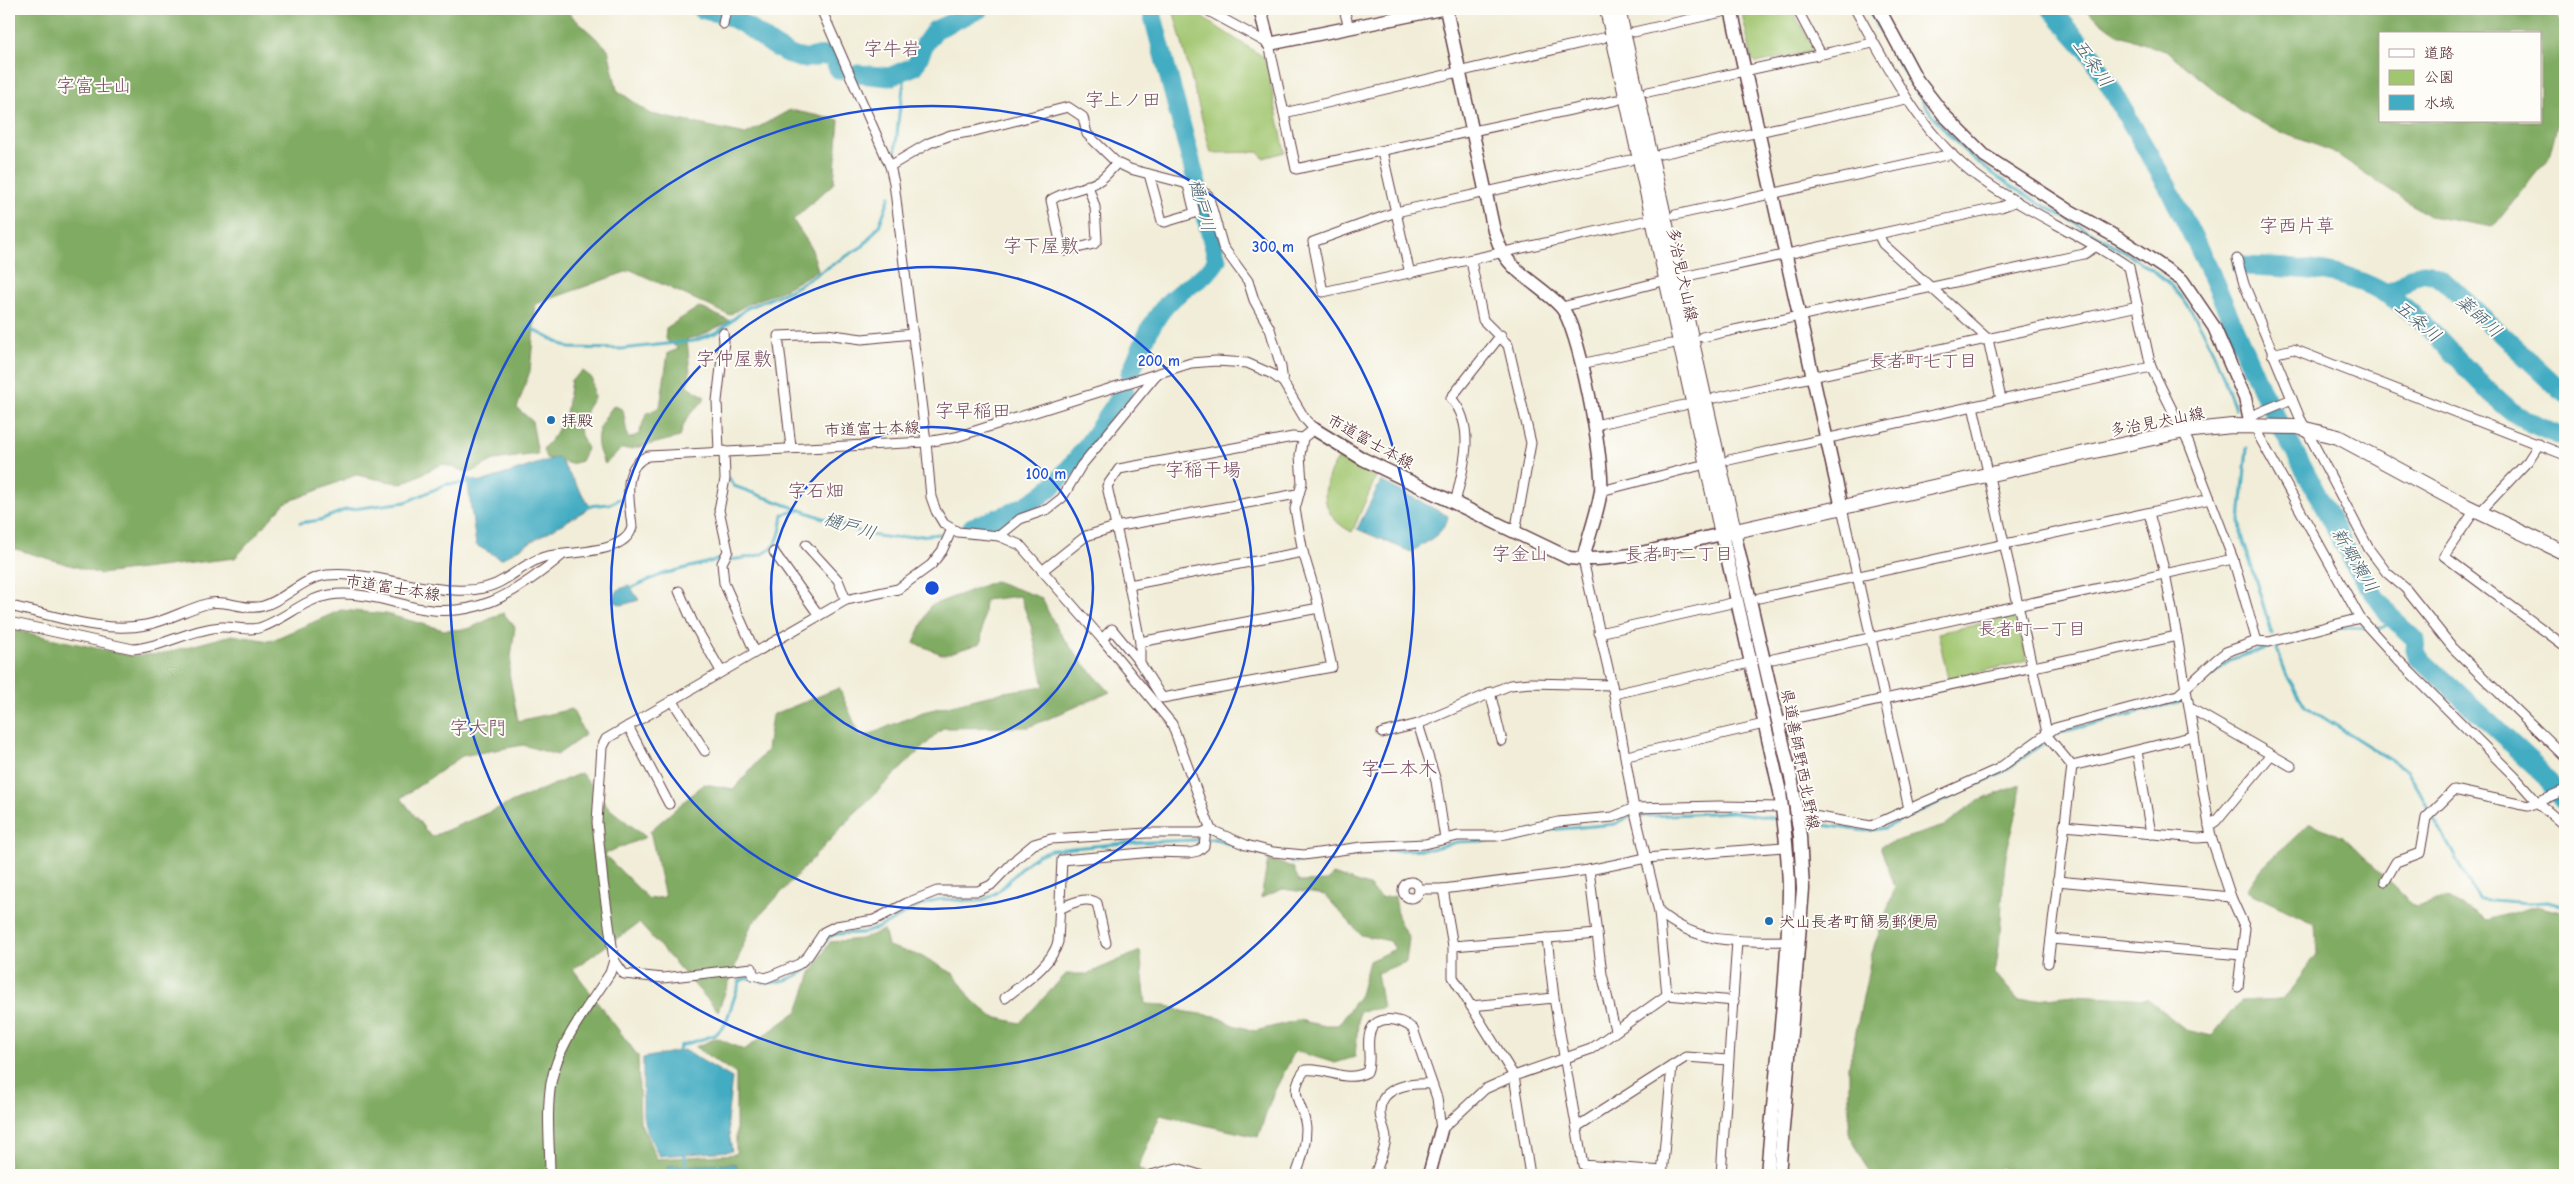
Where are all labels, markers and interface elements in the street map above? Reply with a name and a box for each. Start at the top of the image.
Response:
legend [2379,32,2542,122]
water label: 五条川 [2069,35,2117,91]
district label: 字牛岩 [863,38,921,60]
text: 道路 [2424,44,2454,62]
text: 公園 [2424,68,2454,86]
district label: 字富士山 [56,75,132,97]
district label: 字上ノ田 [1085,89,1161,111]
text: 水域 [2424,94,2454,112]
water label: 樋戸川 [1184,176,1219,234]
district label: 字西片草 [2259,215,2335,237]
street label: 多治見犬山線 [1663,225,1701,323]
district label: 字下屋敷 [1003,235,1079,257]
text: 300 m [1252,238,1294,256]
water label: 薬師川 [2452,291,2506,342]
water label: 五条川 [2390,296,2445,347]
district label: 字仲屋敷 [696,348,772,370]
district label: 長者町七丁目 [1869,351,1977,372]
text: 200 m [1138,352,1180,370]
district label: 字早稲田 [935,400,1011,422]
street label: 多治見犬山線 [2108,404,2206,440]
street label: 市道富士本線 [1324,411,1417,473]
place label: 拝殿 [561,412,593,430]
marker: 拝殿 [545,414,557,426]
street label: 市道富士本線 [824,418,920,440]
district label: 字稲干場 [1165,459,1241,481]
text: 100 m [1026,465,1066,483]
district label: 字石畑 [787,480,845,502]
water label: 樋戸川 [821,509,879,544]
water label: 新郷瀬川 [2327,524,2382,597]
district label: 字金山 [1491,543,1549,565]
district label: 長者町二丁目 [1625,544,1733,565]
street label: 市道富士本線 [344,572,442,604]
centre of rings [923,579,941,597]
district label: 長者町一丁目 [1978,619,2086,640]
street label: 県道善師野西北野線 [1777,687,1823,832]
district label: 字大門 [449,717,507,739]
district label: 字二本木 [1361,758,1437,780]
place label: 犬山長者町簡易郵便局 [1779,913,1939,931]
marker: 犬山長者町簡易郵便局 [1763,915,1775,927]

